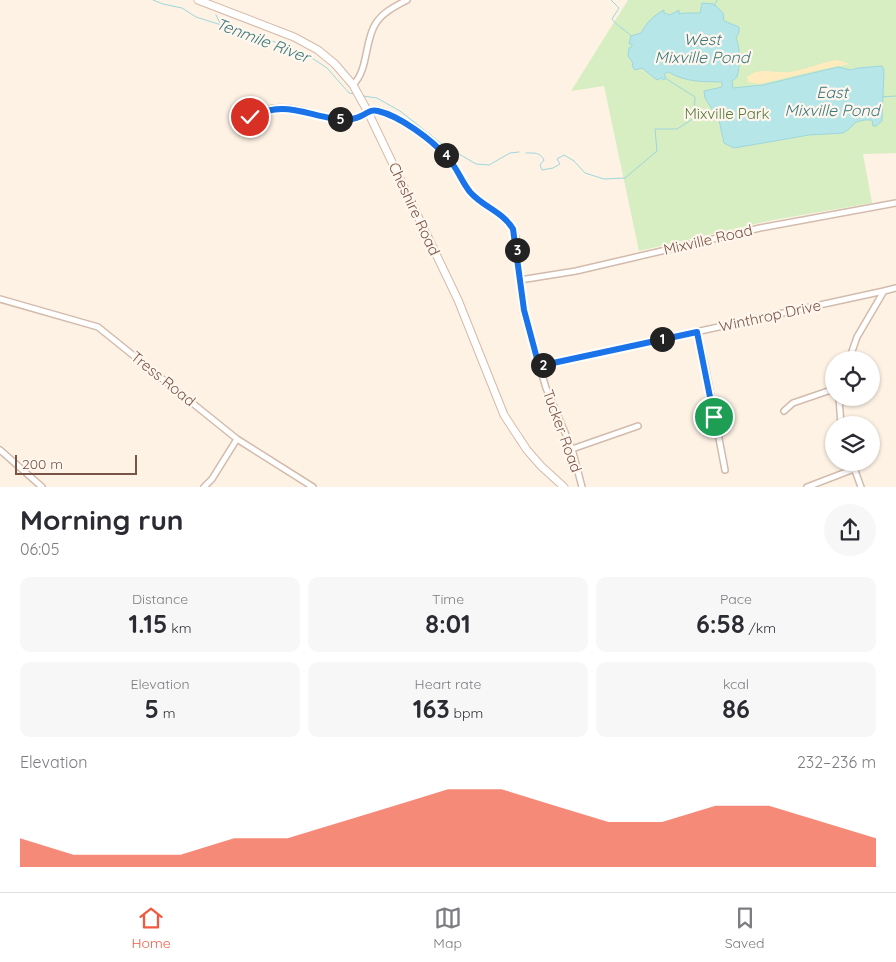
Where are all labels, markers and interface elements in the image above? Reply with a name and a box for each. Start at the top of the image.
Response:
water label: Tenmile River [213,13,314,68]
water label: West Mixville Pond [655,29,752,67]
water label: East Mixville Pond [785,82,882,120]
pin [229,96,271,138]
icon: check [236,103,264,131]
park label: Mixville Park [684,104,770,123]
pin: 5 [328,106,352,132]
text: 5 [336,110,345,128]
pin: 4 [434,142,458,168]
text: 4 [442,146,451,164]
street label: Cheshire Road [385,159,444,258]
street label: Mixville Road [662,220,754,259]
pin: 3 [504,238,530,262]
text: 3 [514,241,521,259]
street label: Winthrop Drive [717,295,823,336]
pin: 1 [650,326,674,352]
text: 1 [660,330,665,348]
street label: Tress Road [127,347,199,410]
map controls [825,351,880,471]
button: locate [825,351,880,406]
pin: 2 [530,352,556,378]
text: 2 [540,356,547,374]
street label: Tucker Road [539,387,586,475]
pin [693,396,735,438]
icon: arrive [700,403,728,431]
button: layers [825,416,880,471]
scale bar [15,452,138,475]
text: 200 m [22,455,63,473]
text: Morning run [20,502,184,537]
button: share [824,504,876,556]
text: 06:05 [20,539,59,559]
text: Distance [132,590,188,608]
text: Time [432,590,464,608]
text: Pace [720,590,752,608]
text: 1.15 [129,608,167,639]
text: 8:01 [425,608,471,639]
text: 6:58 [696,608,745,639]
text: km [167,619,191,637]
text: /km [745,619,776,637]
text: Elevation [130,675,190,693]
text: Heart rate [415,675,481,693]
text: kcal [723,675,749,693]
text: 5 [145,693,159,724]
text: 163 [413,693,450,724]
text: 86 [722,693,750,724]
text: m [159,704,176,722]
text: bpm [450,704,483,722]
text: Elevation [20,752,87,772]
text: 232–236 m [797,752,876,772]
tab: Home [131,904,171,952]
tab: Map [433,904,462,952]
tab: Saved [725,904,765,952]

